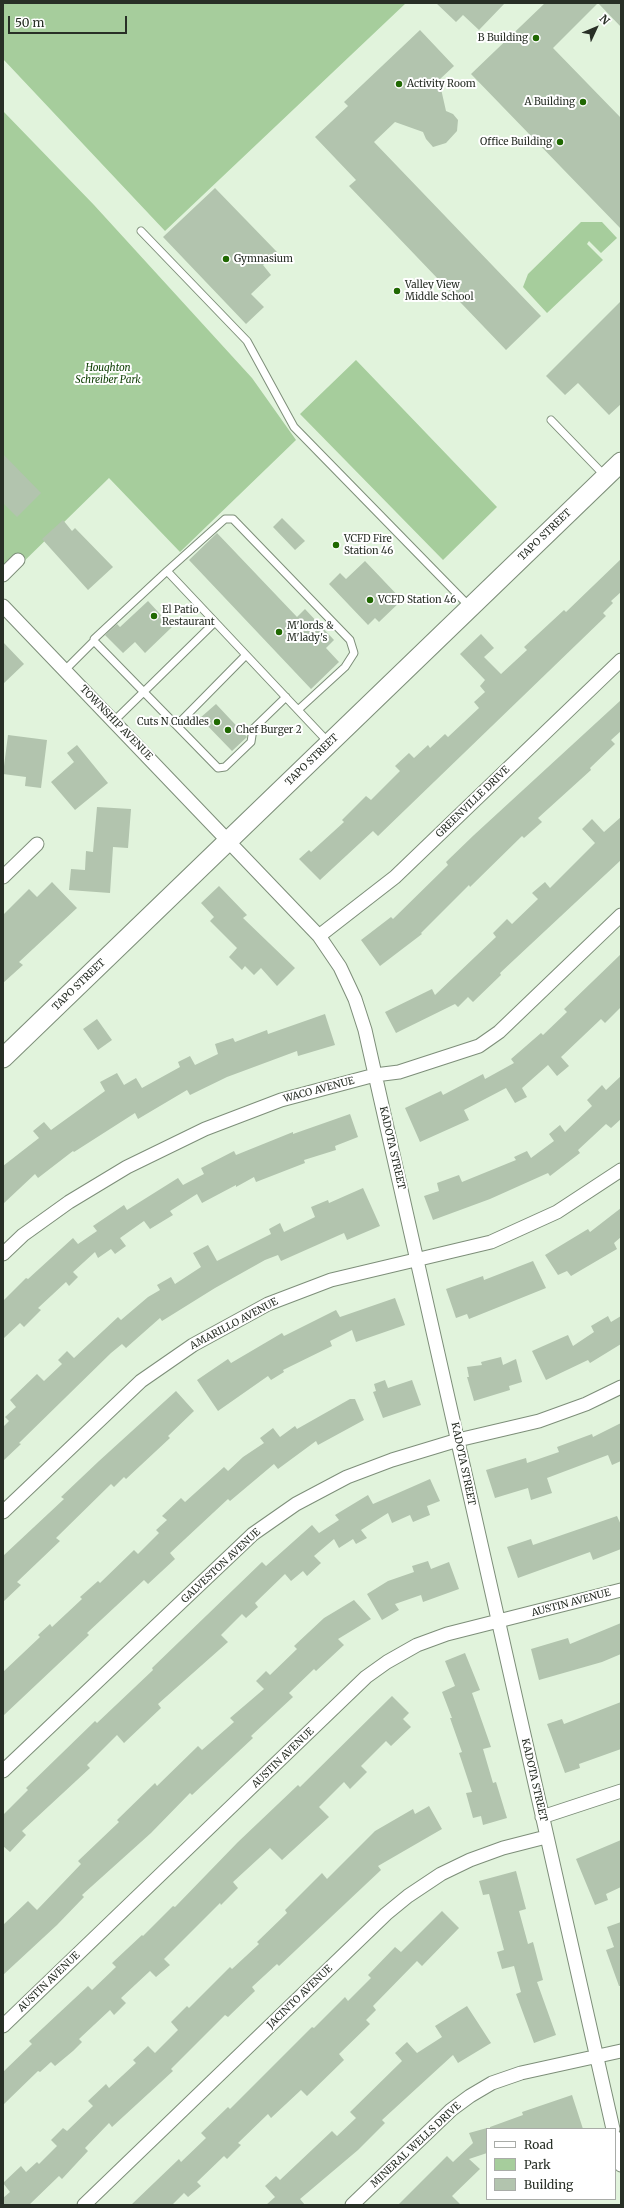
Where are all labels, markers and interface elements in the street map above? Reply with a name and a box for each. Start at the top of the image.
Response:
scale bar [10,8,129,34]
north arrow [576,8,616,48]
text: N [597,12,613,28]
text: 50 m [15,15,44,30]
place label: B Building [478,32,528,44]
marker: B Building [531,33,541,43]
place label: Activity Room [407,78,476,90]
marker: Activity Room [394,79,404,89]
place label: A Building [525,96,575,108]
marker: A Building [578,97,588,107]
place label: Office Building [480,136,552,148]
marker: Office Building [555,137,565,147]
place label: Gymnasium [234,253,293,265]
marker: Gymnasium [221,254,231,264]
place label: Valley View Middle School [405,279,473,302]
marker: Valley View Middle School [392,286,402,296]
park label: Houghton Schreiber Park [75,362,141,386]
street label: TAPO STREET [516,507,574,563]
place label: VCFD Fire Station 46 [344,533,393,556]
marker: VCFD Fire Station 46 [331,540,341,550]
place label: VCFD Station 46 [378,594,456,606]
marker: VCFD Station 46 [365,595,375,605]
place label: El Patio Restaurant [162,604,215,628]
marker: El Patio Restaurant [149,611,159,621]
place label: M'lords & M'lady's [287,620,334,644]
marker: M'lords & M'lady's [274,627,284,637]
street label: TOWNSHIP AVENUE [77,683,155,763]
place label: Cuts N Cuddles [137,716,209,728]
marker: Cuts N Cuddles [212,717,222,727]
place label: Chef Burger 2 [236,724,302,736]
marker: Chef Burger 2 [223,725,233,735]
street label: TAPO STREET [283,732,341,788]
street label: GREENVILLE DRIVE [434,764,512,840]
street label: TAPO STREET [50,957,108,1013]
street label: WACO AVENUE [282,1075,356,1105]
street label: KADOTA STREET [377,1105,407,1191]
street label: AMARILLO AVENUE [188,1296,280,1352]
street label: KADOTA STREET [448,1421,478,1507]
street label: GALVESTON AVENUE [179,1526,263,1606]
street label: AUSTIN AVENUE [530,1587,612,1619]
street label: AUSTIN AVENUE [250,1725,316,1791]
street label: KADOTA STREET [519,1737,549,1823]
street label: AUSTIN AVENUE [16,1949,82,2015]
street label: JACINTO AVENUE [265,1963,335,2031]
street label: MINERAL WELLS DRIVE [368,2100,464,2190]
legend [486,2128,616,2200]
text: Road [524,2137,553,2152]
text: Park [524,2157,551,2172]
text: Building [524,2177,573,2192]

